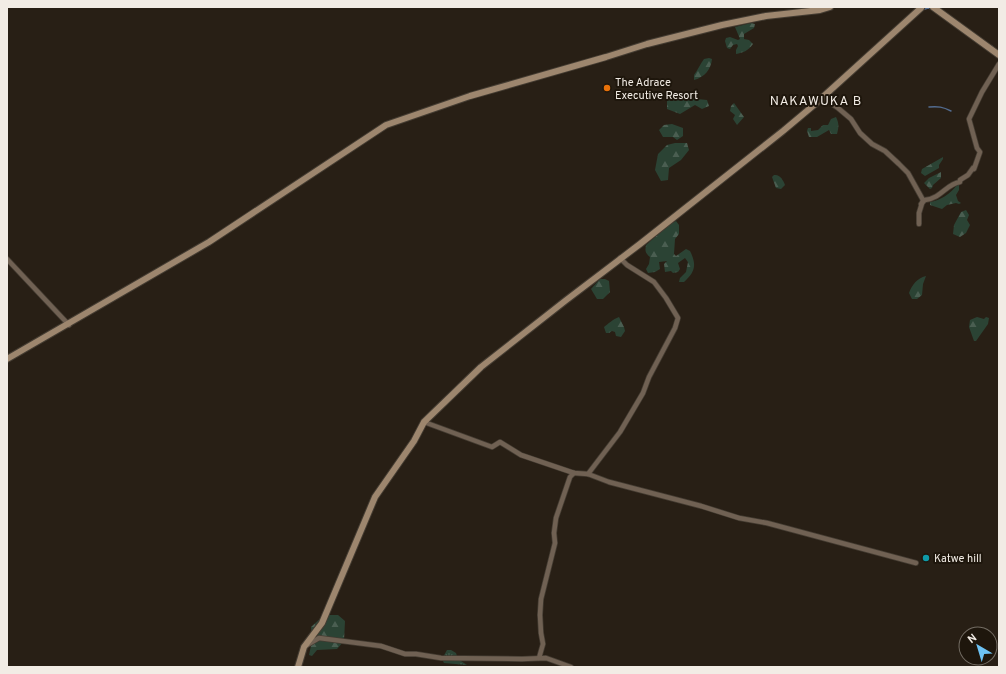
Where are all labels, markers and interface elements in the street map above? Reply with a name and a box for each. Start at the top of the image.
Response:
place label: The Adrace Executive Resort [615,76,698,103]
marker: The Adrace Executive Resort [602,83,612,93]
district label: NAKAWUKA B [770,94,862,110]
place label: Katwe hill [934,552,982,566]
marker: Katwe hill [921,553,931,563]
north arrow [958,626,998,666]
text: N [965,631,980,647]

